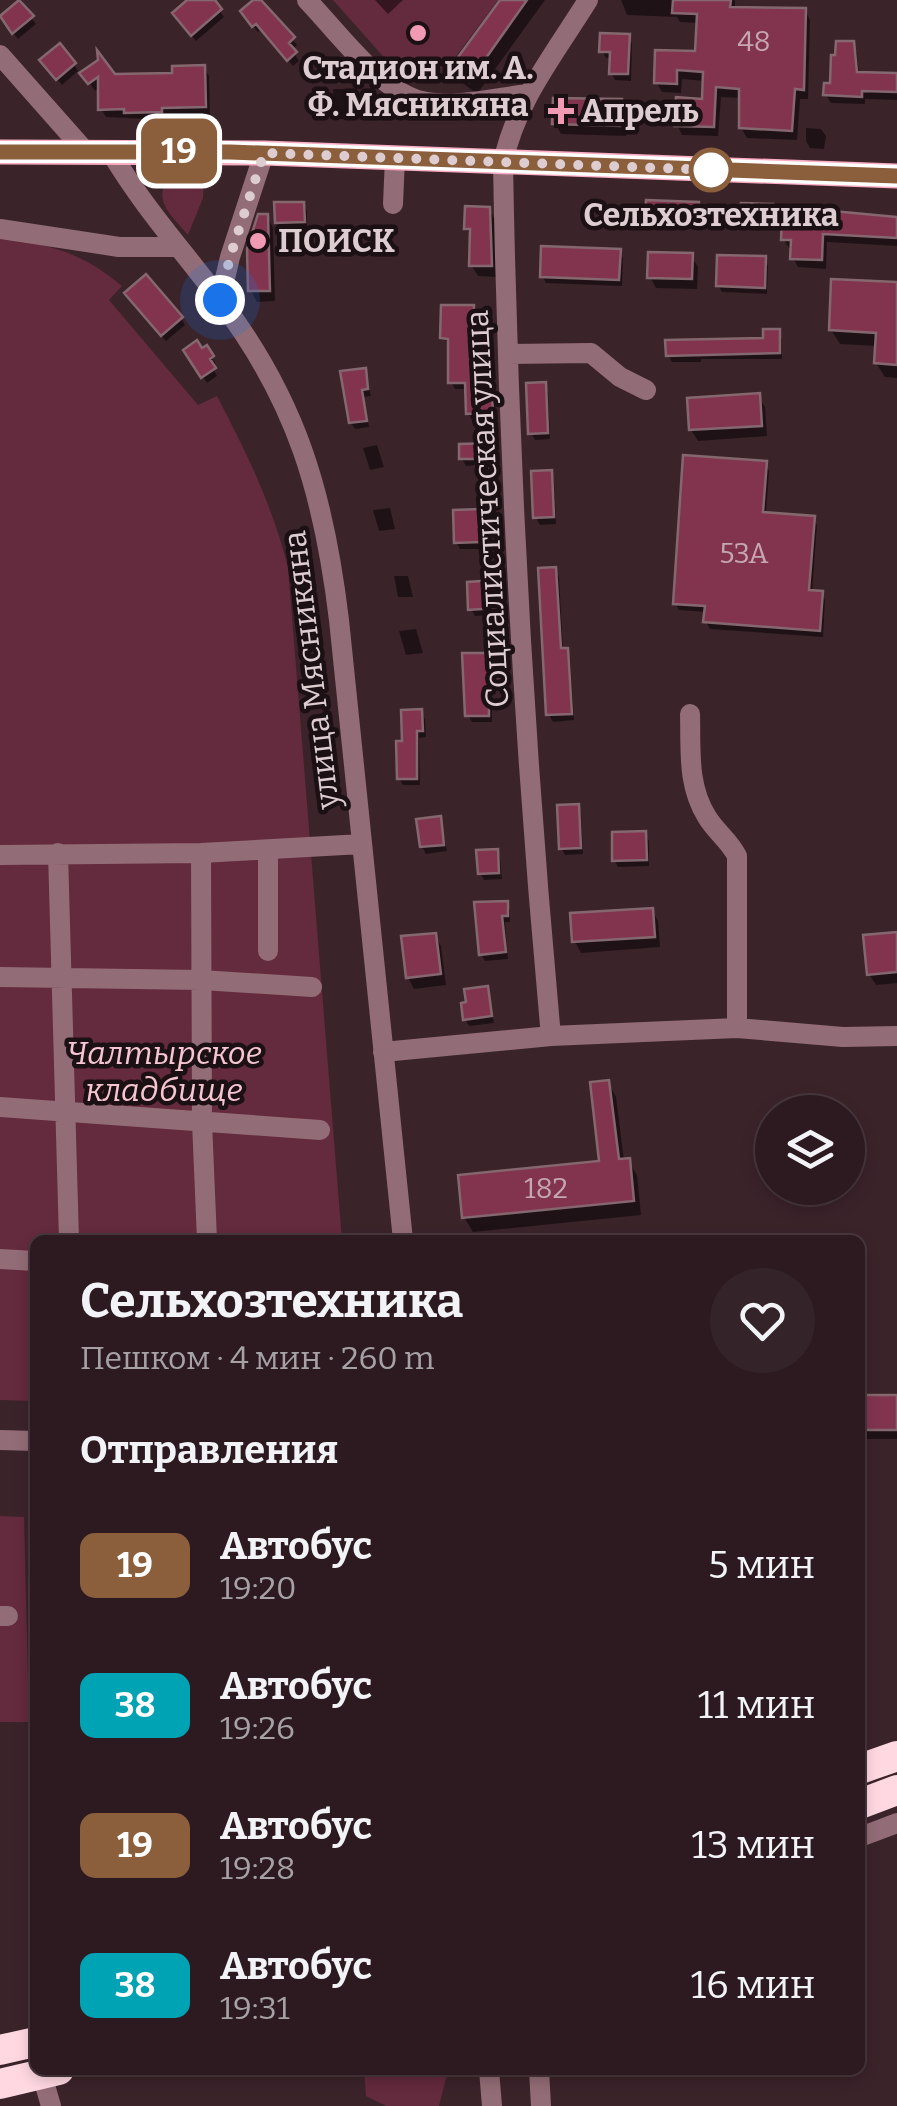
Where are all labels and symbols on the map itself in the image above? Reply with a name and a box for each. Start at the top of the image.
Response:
marker: Стадион им. А. Ф. Мясникяна [407,22,429,44]
house number: 48 [737,25,771,58]
place label: Стадион им. А. Ф. Мясникяна [302,49,534,124]
place label: Апрель [581,92,699,130]
marker: Апрель [550,100,572,122]
line badge: 19 [134,118,224,184]
marker: Сельхозтехника [690,149,732,191]
place label: Сельхозтехника [583,196,839,234]
place label: ПОИСК [278,222,395,260]
marker: ПОИСК [247,230,269,252]
your location [195,275,245,325]
street label: Социалистическая улица [458,309,516,709]
street label: улица Мясникяна [275,529,347,812]
house number: 53А [720,537,769,570]
park label: Чалтырское кладбище [66,1034,262,1109]
house number: 182 [524,1172,568,1205]

